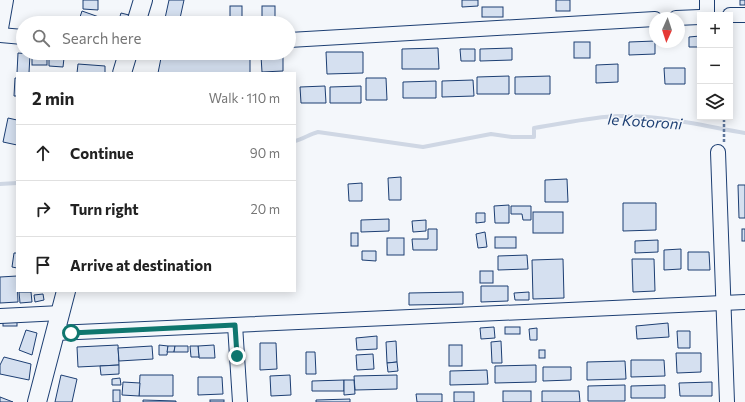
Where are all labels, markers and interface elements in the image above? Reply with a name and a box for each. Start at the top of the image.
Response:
north arrow [649,12,685,48]
map controls [697,12,733,120]
button: + [697,12,733,48]
search box [16,16,296,60]
icon: search [30,27,52,49]
text: Search here [62,29,141,47]
button: − [697,48,733,84]
button: layers [697,84,733,120]
text: 2 min [32,88,74,109]
text: Walk · 110 m [209,90,280,106]
water label: le Kotoroni [607,109,684,133]
icon: ahead [32,142,54,164]
text: Continue [70,144,134,162]
text: 90 m [250,145,280,161]
icon: right [32,198,54,220]
text: Turn right [70,200,139,218]
text: 20 m [251,201,280,217]
icon: arrive [32,254,54,276]
text: Arrive at destination [70,256,212,274]
route start [62,324,80,342]
route end [228,347,246,365]

